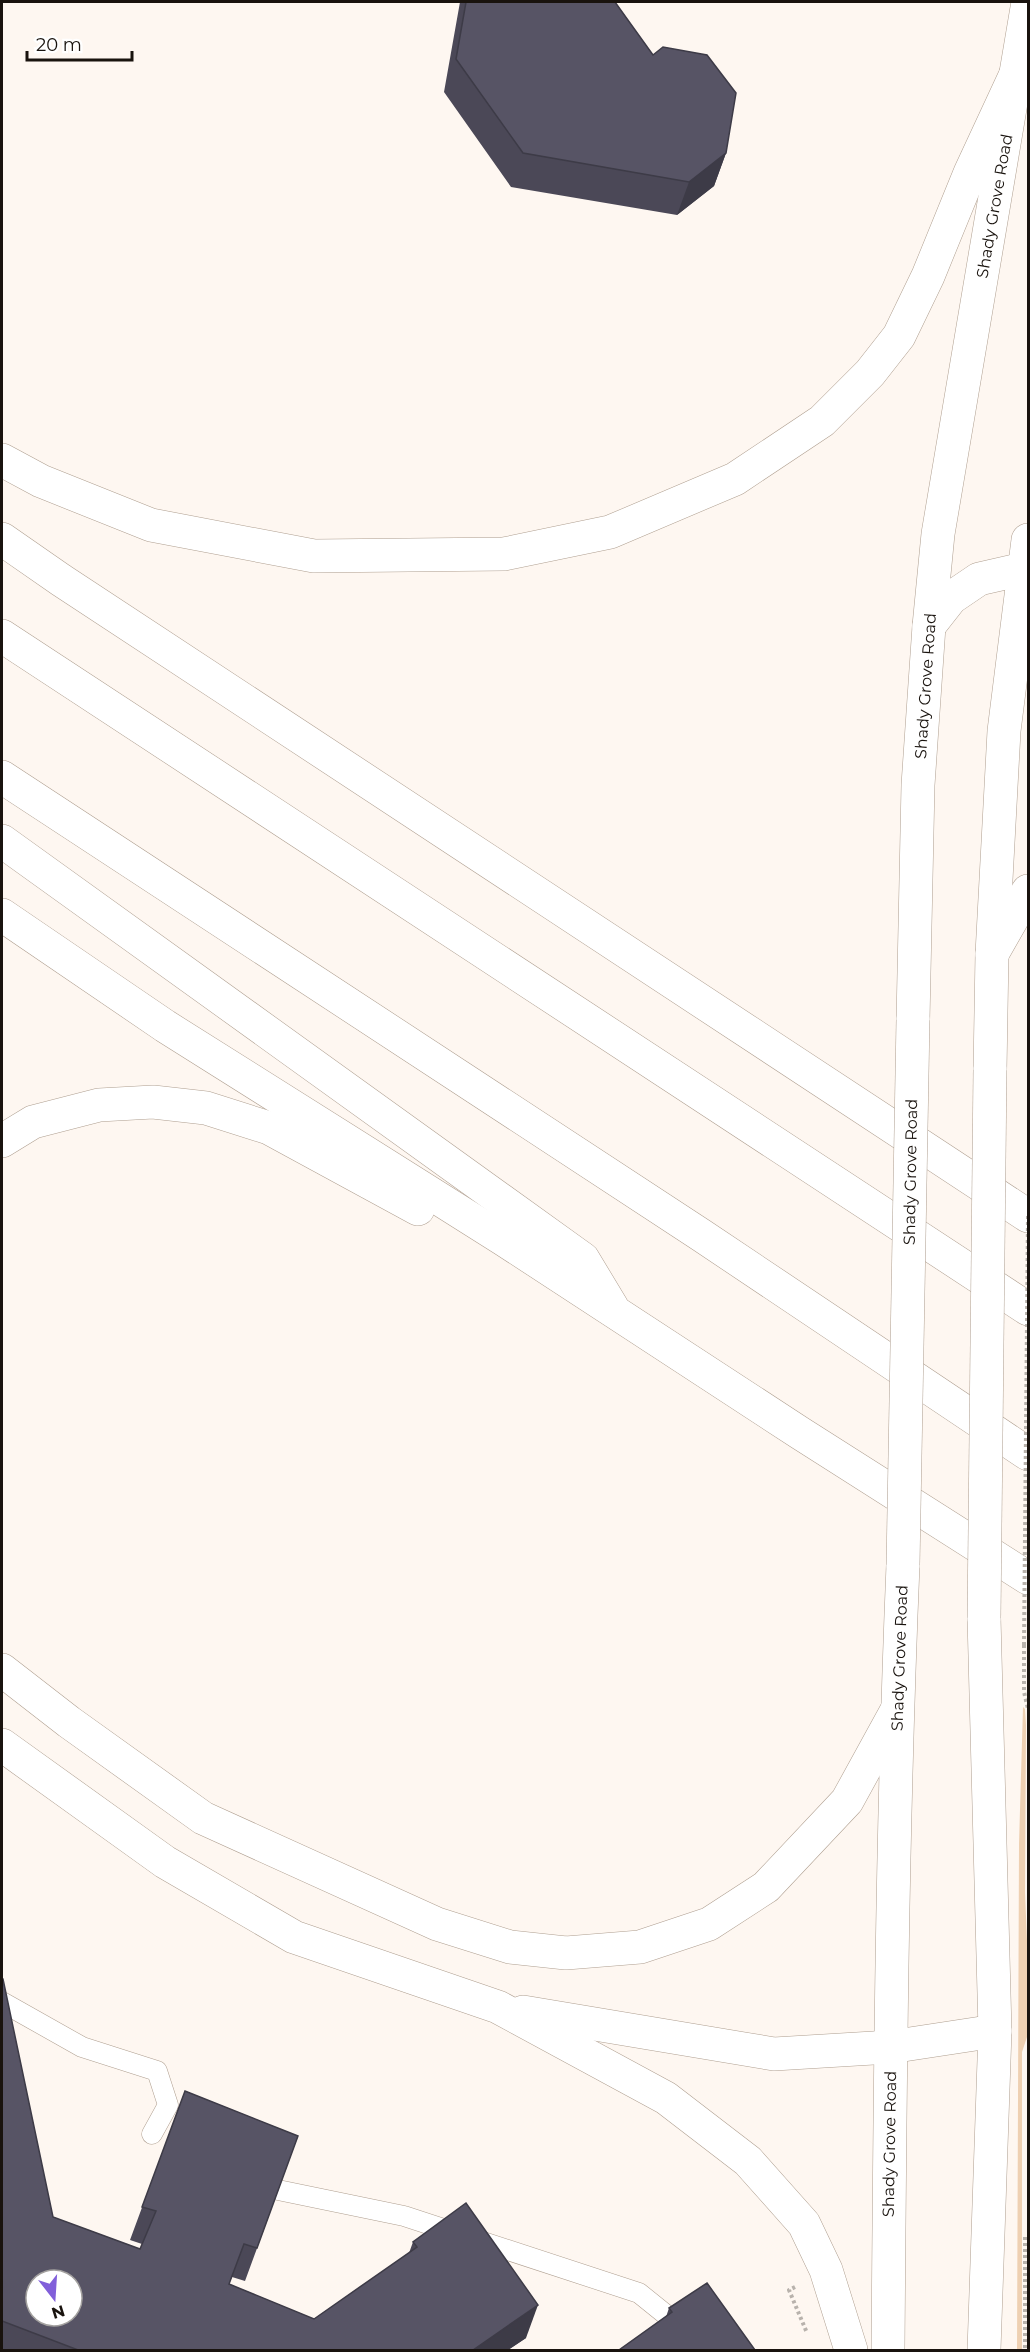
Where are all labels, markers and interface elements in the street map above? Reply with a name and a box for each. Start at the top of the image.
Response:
scale bar [27,24,132,62]
text: 20 m [36,34,82,56]
street label: Shady Grove Road [972,132,1017,280]
street label: Shady Grove Road [911,612,940,760]
street label: Shady Grove Road [900,1099,921,1245]
street label: Shady Grove Road [887,1585,912,1731]
street label: Shady Grove Road [879,2071,900,2217]
north arrow [24,2268,84,2328]
text: N [49,2301,67,2323]

